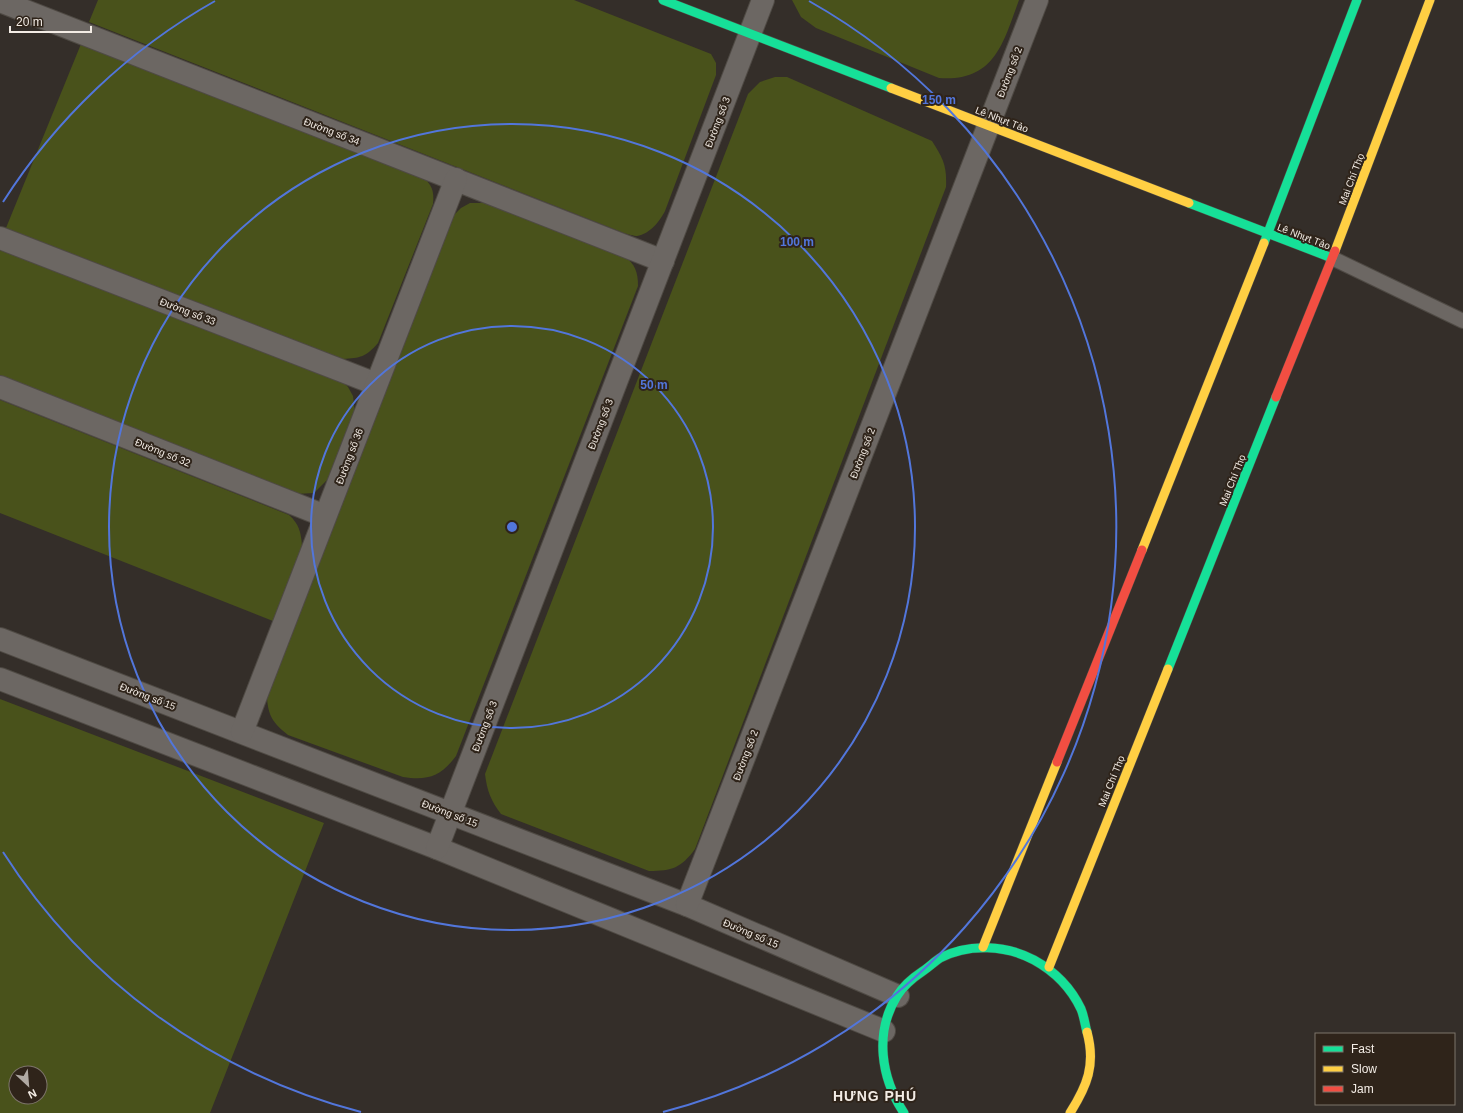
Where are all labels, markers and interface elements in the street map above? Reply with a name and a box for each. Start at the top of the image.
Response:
scale bar [10,8,91,34]
text: 20 m [16,15,43,29]
street label: Đường số 2 [995,45,1024,99]
text: 150 m [922,93,956,107]
street label: Đường số 3 [703,95,732,149]
street label: Lê Nhựt Tảo [974,104,1030,135]
street label: Đường số 34 [302,116,362,147]
street label: Mai Chí Thọ [1337,151,1366,206]
street label: Lê Nhựt Tảo [1276,221,1332,252]
text: 100 m [780,235,814,249]
street label: Đường số 33 [158,296,218,327]
text: 50 m [640,378,668,392]
street label: Đường số 3 [586,397,615,451]
street label: Đường số 36 [334,426,365,486]
street label: Đường số 2 [848,426,877,480]
street label: Đường số 32 [133,436,193,469]
street label: Mai Chí Thọ [1217,453,1248,507]
centre of rings [505,520,519,534]
street label: Đường số 15 [118,681,178,712]
street label: Đường số 3 [470,699,499,753]
street label: Đường số 2 [731,728,760,782]
street label: Mai Chí Thọ [1096,754,1127,808]
street label: Đường số 15 [420,798,480,829]
street label: Đường số 15 [722,917,780,950]
legend [1315,1033,1455,1105]
text: Fast [1351,1042,1375,1056]
text: Slow [1351,1062,1377,1076]
north arrow [8,1065,48,1105]
text: Jam [1351,1082,1374,1096]
text: N [26,1087,39,1101]
district label: HƯNG PHÚ [833,1087,917,1104]

